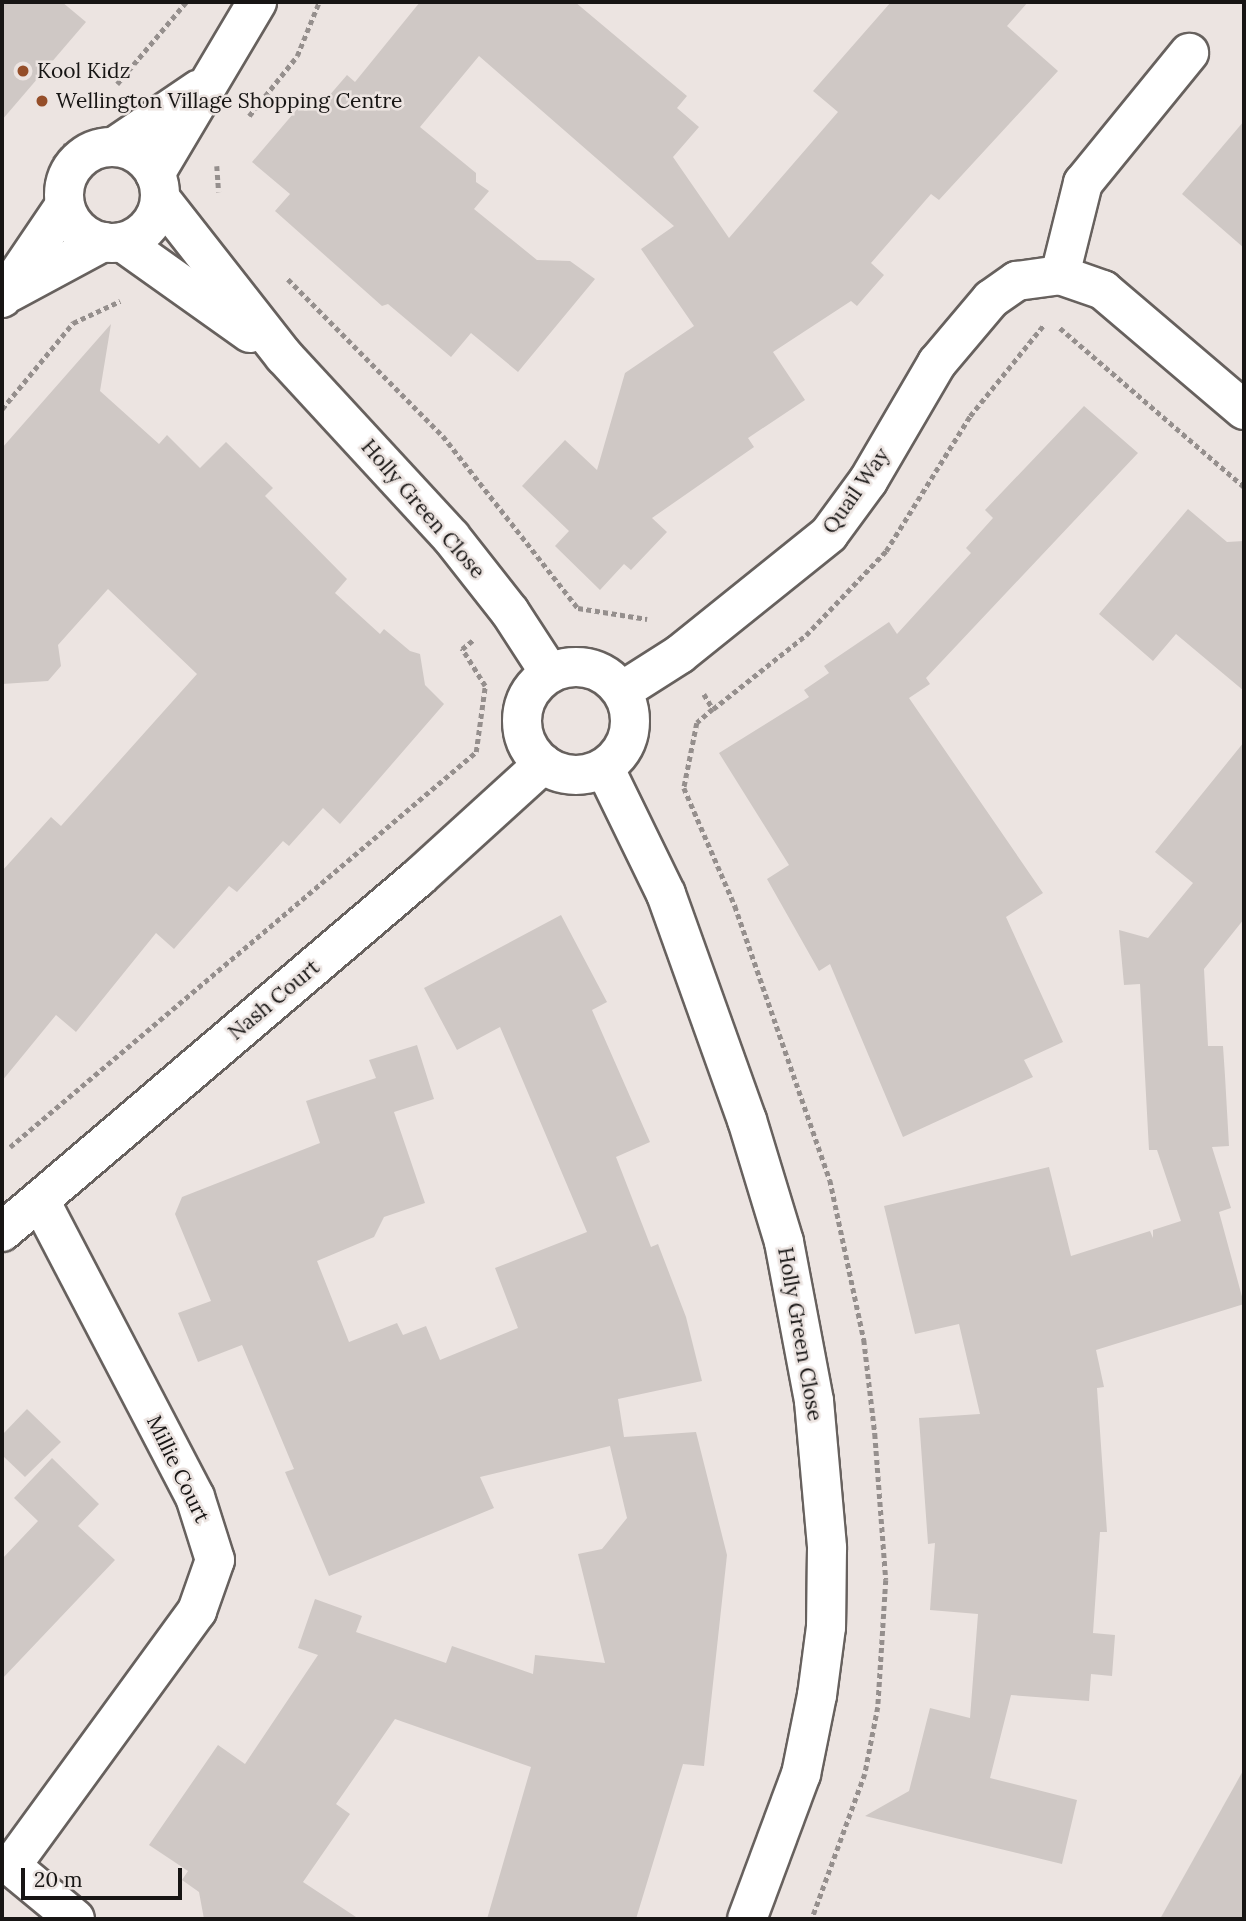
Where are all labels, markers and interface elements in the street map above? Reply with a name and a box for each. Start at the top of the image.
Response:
place label: Kool Kidz [37,58,130,84]
marker: Kool Kidz [15,63,31,79]
place label: Wellington Village Shopping Centre [56,88,402,114]
marker: Wellington Village Shopping Centre [34,93,50,109]
street label: Holly Green Close [356,434,490,584]
street label: Quail Way [817,443,895,539]
street label: Nash Court [223,955,325,1045]
street label: Holly Green Close [772,1245,828,1423]
street label: Millie Court [141,1411,215,1527]
scale bar [24,1854,186,1898]
text: 20 m [34,1866,83,1893]

